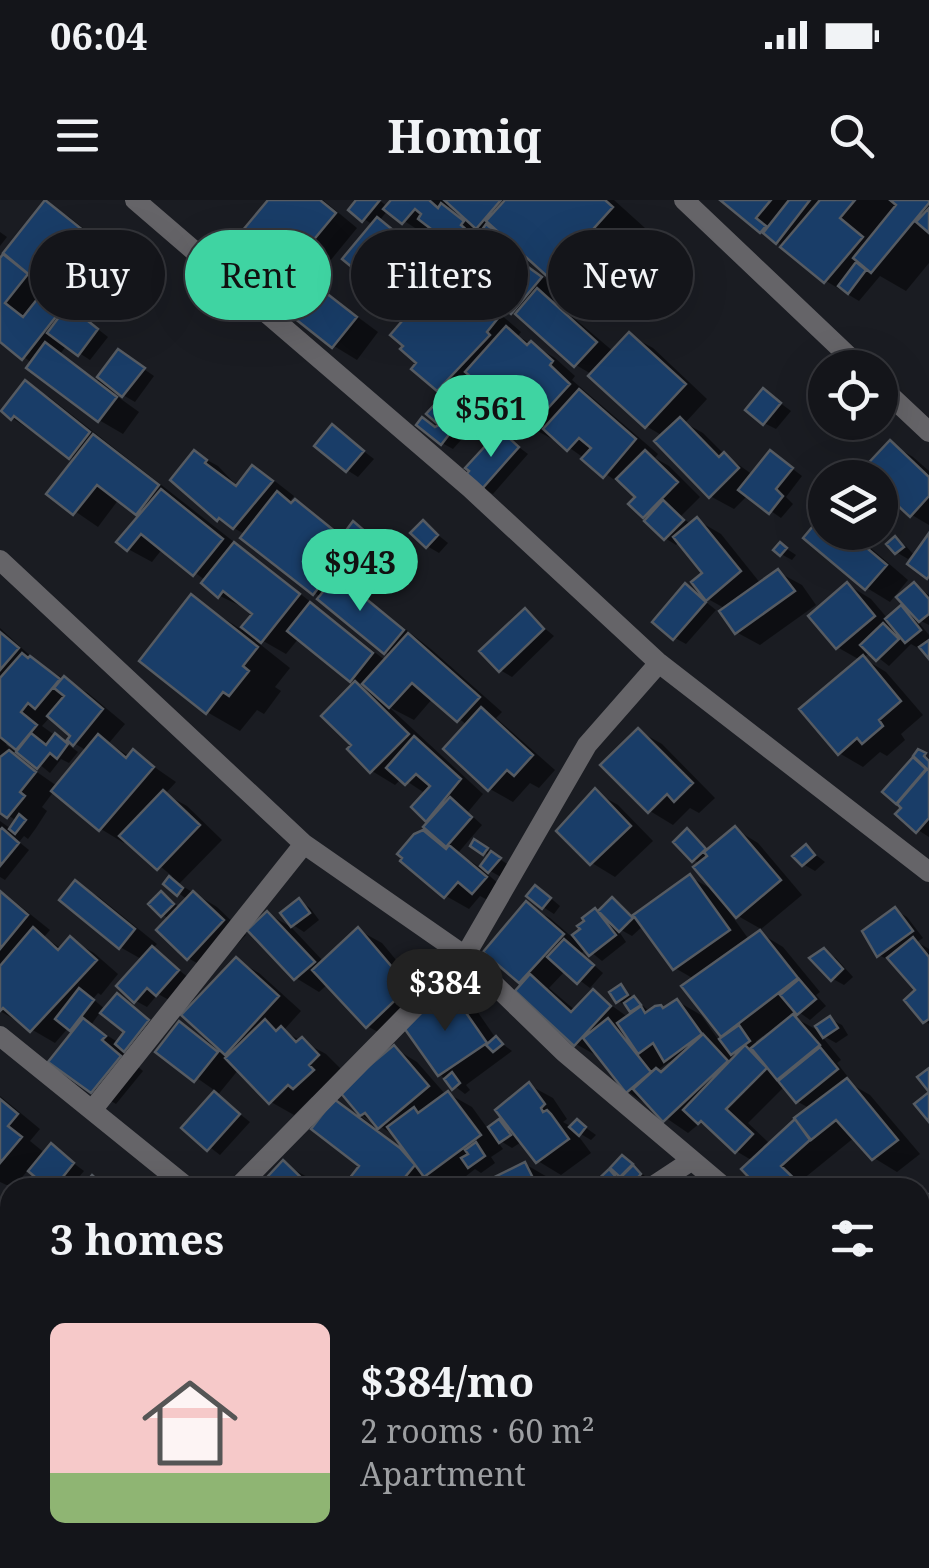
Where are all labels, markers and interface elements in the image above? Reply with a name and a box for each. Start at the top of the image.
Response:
text: 06:04 [50,9,147,61]
text: Homiq [388,105,541,166]
icon: menu [50,108,105,163]
icon: search [824,108,879,163]
chip: Buy [30,230,165,320]
chip: Rent [185,230,331,320]
chip: Filters [351,230,528,320]
chip: New [548,230,693,320]
map controls [808,350,898,550]
button: locate [808,350,898,440]
pin: $561 [432,375,550,460]
text: $561 [455,386,527,429]
button: layers [808,460,898,550]
pin: $943 [301,529,419,614]
text: $943 [324,540,396,583]
pin: $384 [386,949,504,1034]
text: $384 [409,960,481,1003]
text: 3 homes [50,1210,224,1267]
icon: filters [825,1211,880,1266]
text: $384/mo [360,1352,534,1409]
icon: home [130,1363,250,1483]
text: 2 rooms · 60 m² [360,1409,595,1452]
text: Apartment [360,1452,526,1495]

